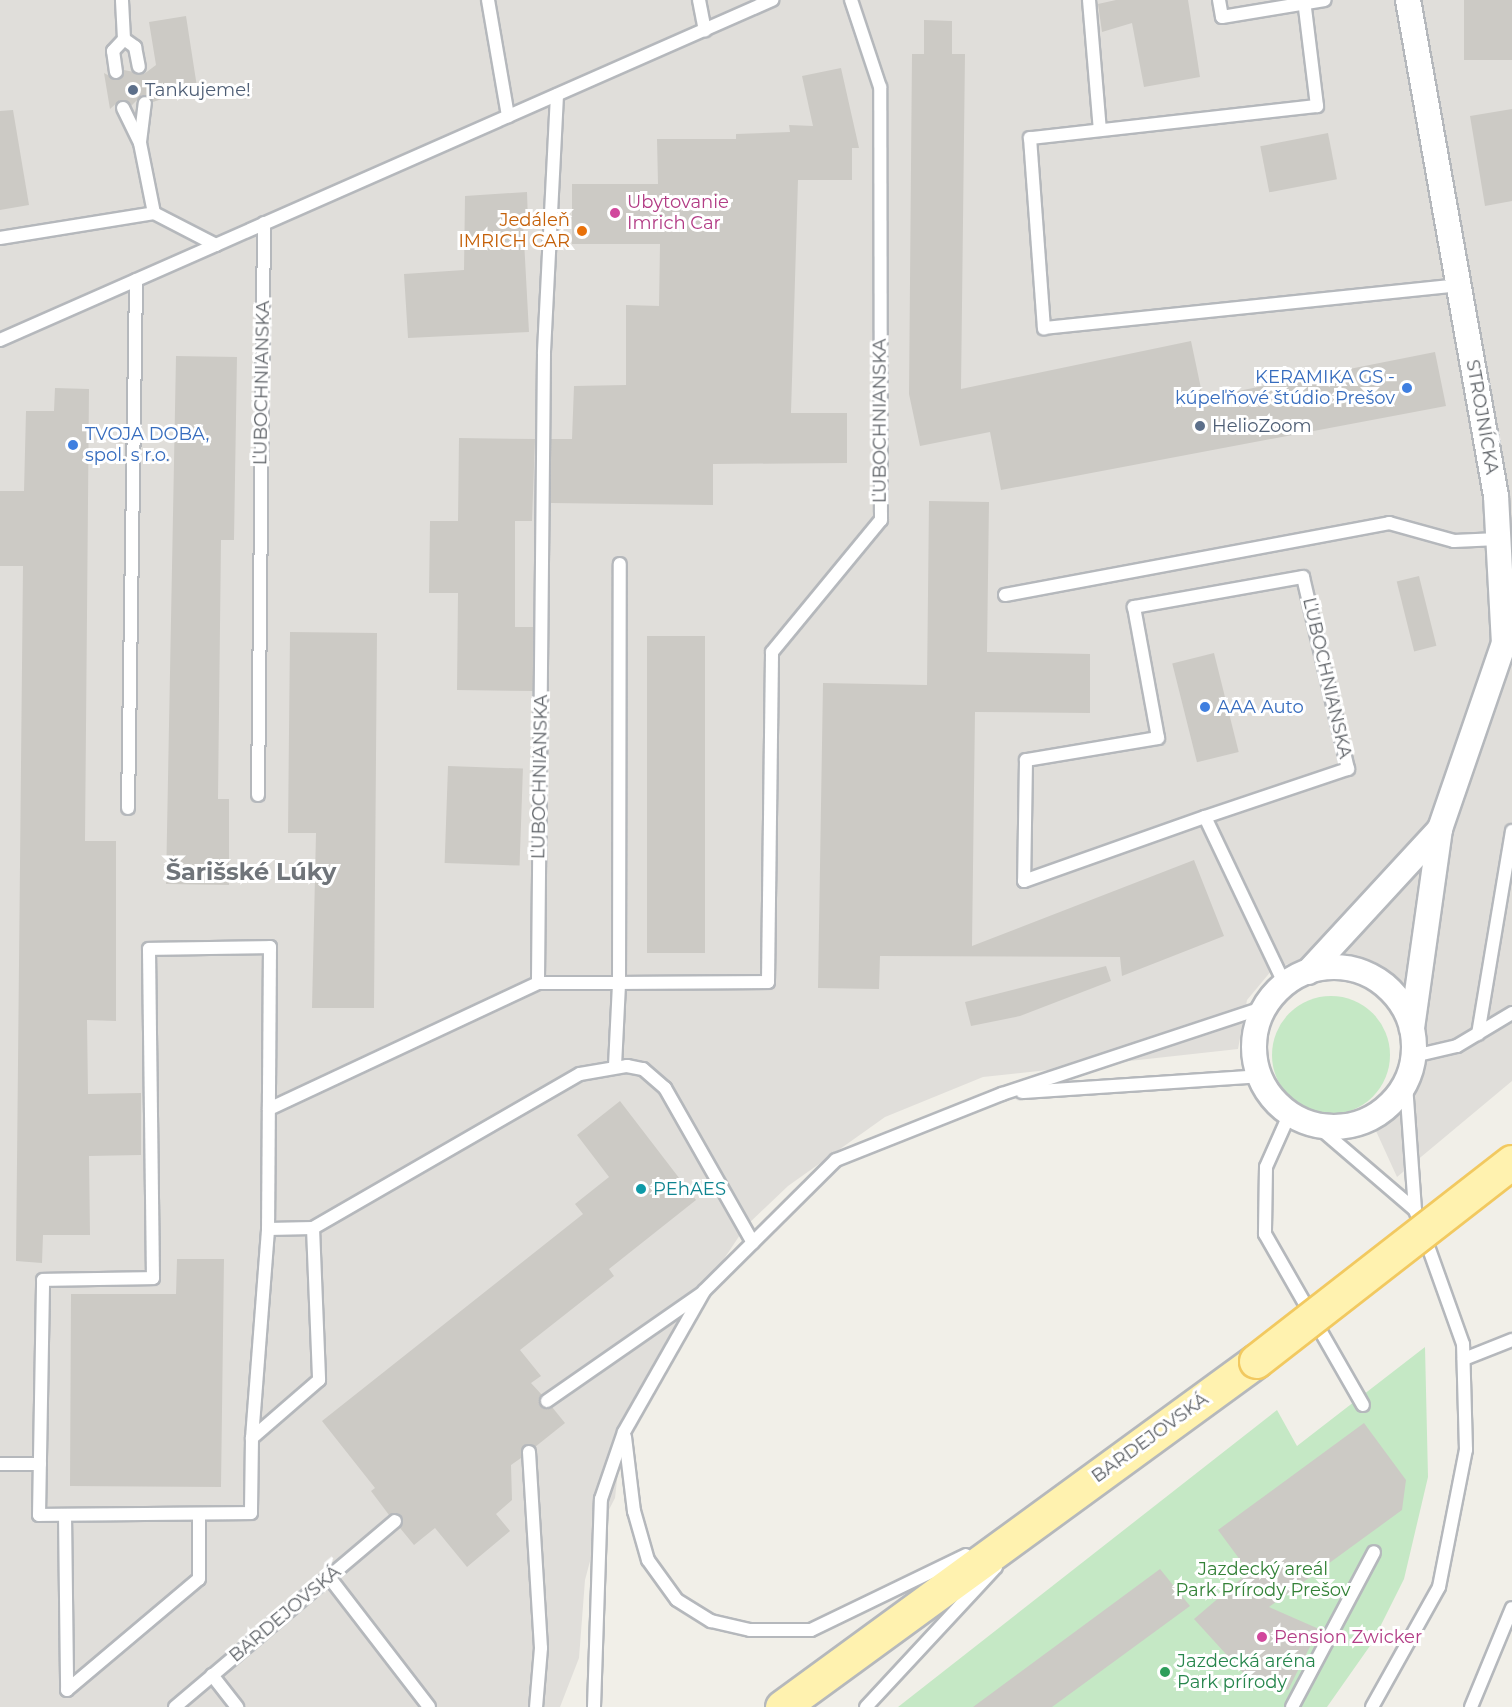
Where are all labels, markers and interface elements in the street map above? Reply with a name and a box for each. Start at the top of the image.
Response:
place label: Tankujeme! [145,79,251,101]
marker: Tankujeme! [126,83,140,97]
place label: Ubytovanie Imrich Car [627,192,729,234]
marker: Ubytovanie Imrich Car [608,206,622,220]
place label: Jedáleň IMRICH CAR [458,210,570,252]
marker: Jedáleň IMRICH CAR [575,224,589,238]
street label: ĽUBOCHNIANSKA [250,301,274,465]
street label: ĽUBOCHNIANSKA [869,339,891,503]
street label: STROJNÍCKA [1461,358,1503,476]
place label: KERAMIKA GS - kúpeľňové štúdio Prešov [1175,367,1395,410]
marker: KERAMIKA GS - kúpeľňové štúdio Prešov [1400,381,1414,395]
place label: HelioZoom [1212,415,1312,437]
marker: HelioZoom [1193,419,1207,433]
place label: TVOJA DOBA, spol. s r.o. [85,424,209,466]
marker: TVOJA DOBA, spol. s r.o. [66,438,80,452]
street label: ĽUBOCHNIANSKA [1298,595,1356,761]
street label: ĽUBOCHNIANSKA [528,695,552,859]
place label: AAA Auto [1217,696,1304,718]
marker: AAA Auto [1198,700,1212,714]
district label: Šarišské Lúky [166,858,336,886]
place label: PEhAES [653,1178,726,1200]
marker: PEhAES [634,1182,648,1196]
street label: BARDEJOVSKÁ [1088,1389,1212,1487]
park label: Jazdecký areál Park Prírody Prešov [1175,1559,1351,1602]
street label: BARDEJOVSKÁ [225,1561,345,1667]
place label: Pension Zwicker [1274,1626,1422,1648]
marker: Pension Zwicker [1255,1630,1269,1644]
place label: Jazdecká aréna Park prírody [1177,1651,1316,1694]
marker: Jazdecká aréna Park prírody [1158,1665,1172,1679]

